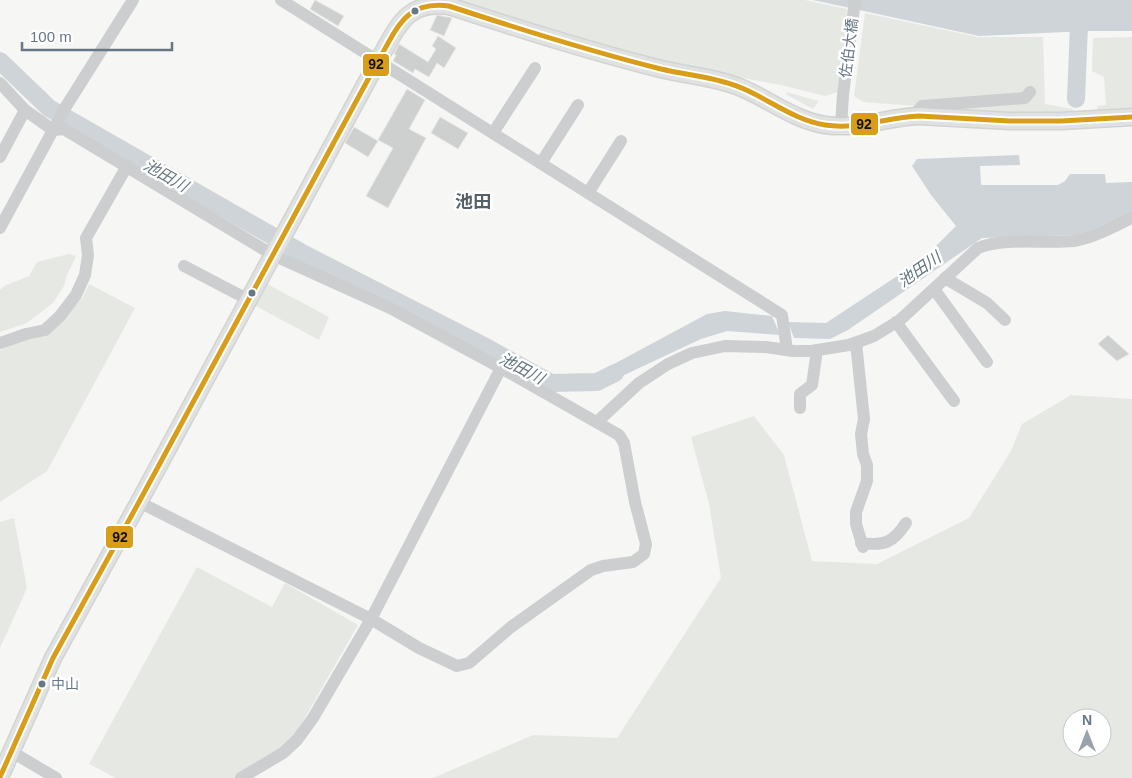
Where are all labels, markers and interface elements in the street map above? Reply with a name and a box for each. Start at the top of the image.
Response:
unlabelled marker [410,6,420,16]
street label: 佐伯大橋 [836,17,861,79]
scale bar [22,20,172,52]
text: 100 m [30,28,72,45]
line badge: 92 [362,53,390,77]
text: 92 [368,56,384,72]
line badge: 92 [850,112,879,136]
text: 92 [856,116,872,132]
water label: 池田川 [141,156,193,196]
district label: 池田 [455,192,491,212]
water label: 池田川 [895,248,945,290]
unlabelled marker [247,288,257,298]
water label: 池田川 [497,350,549,388]
line badge: 92 [105,525,134,549]
text: 92 [112,529,128,545]
place label: 中山 [51,676,79,692]
marker: 中山 [37,679,47,689]
north arrow [1062,708,1112,758]
text: N [1082,712,1092,728]

